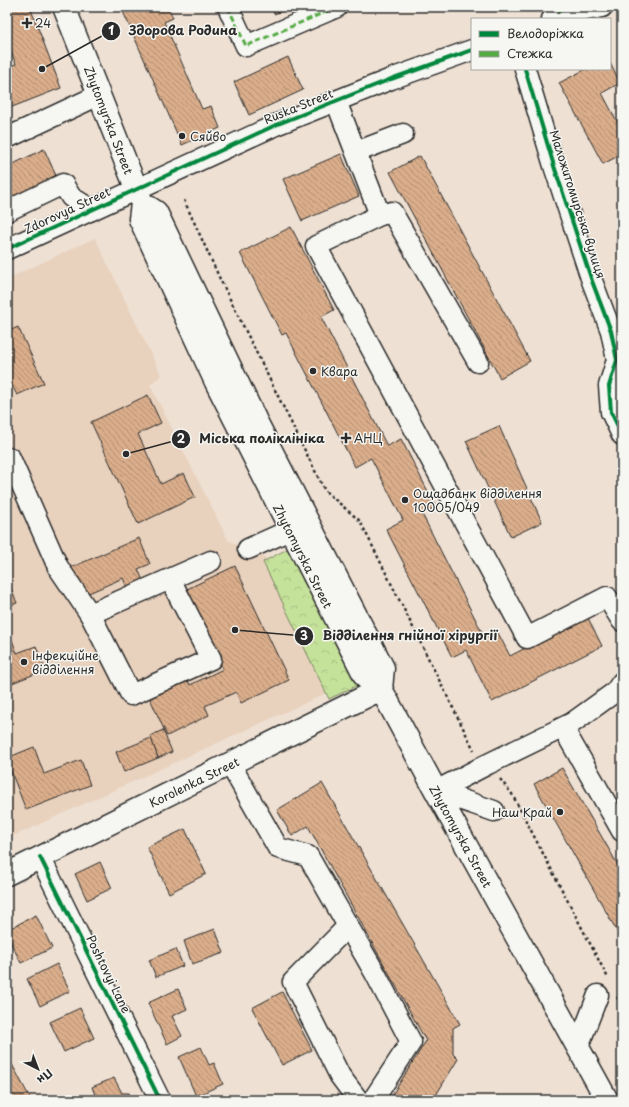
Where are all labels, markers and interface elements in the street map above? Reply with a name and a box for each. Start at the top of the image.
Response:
place label: 24 [35,14,51,32]
marker: 24 [22,18,32,28]
callout: Здорова Родина [101,18,246,43]
legend [471,18,611,70]
text: Здорова Родина [128,20,237,39]
text: 1 [108,21,114,39]
text: Велодоріжка [507,24,584,42]
text: Стежка [507,44,553,62]
street label: Zhytomyrska Street [80,63,138,177]
street label: Ruska Street [261,84,336,128]
place label: Сяйво [190,127,226,145]
street label: Маложитомирська вулиця [545,127,611,281]
marker: Сяйво [177,131,187,141]
street label: Zdorovya Street [21,182,113,238]
place label: Квара [321,362,358,380]
marker: Квара [308,366,318,376]
callout: Міська поліклініка [171,426,333,451]
text: Міська поліклініка [199,428,325,447]
text: 2 [177,429,186,447]
place label: АНЦ [354,429,383,447]
marker: АНЦ [341,433,351,443]
place label: Ощадбанк відділення 10005/049 [413,484,542,516]
marker: Ощадбанк відділення 10005/049 [400,495,410,505]
street label: Zhytomyrska Street [269,501,337,611]
callout: Відділення гнійної хірургії [294,623,506,648]
text: Відділення гнійної хірургії [323,625,498,644]
text: 3 [300,626,308,644]
place label: Інфекційне відділення [32,646,99,678]
marker: Інфекційне відділення [19,657,29,667]
street label: Korolenka Street [146,752,242,812]
street label: Zhytomyrska Street [425,781,497,891]
place label: Наш Край [492,803,552,821]
marker: Наш Край [555,807,565,817]
street label: Poshtovyi Lane [82,932,136,1016]
north arrow [18,1049,58,1089]
text: Пн [33,1065,57,1088]

